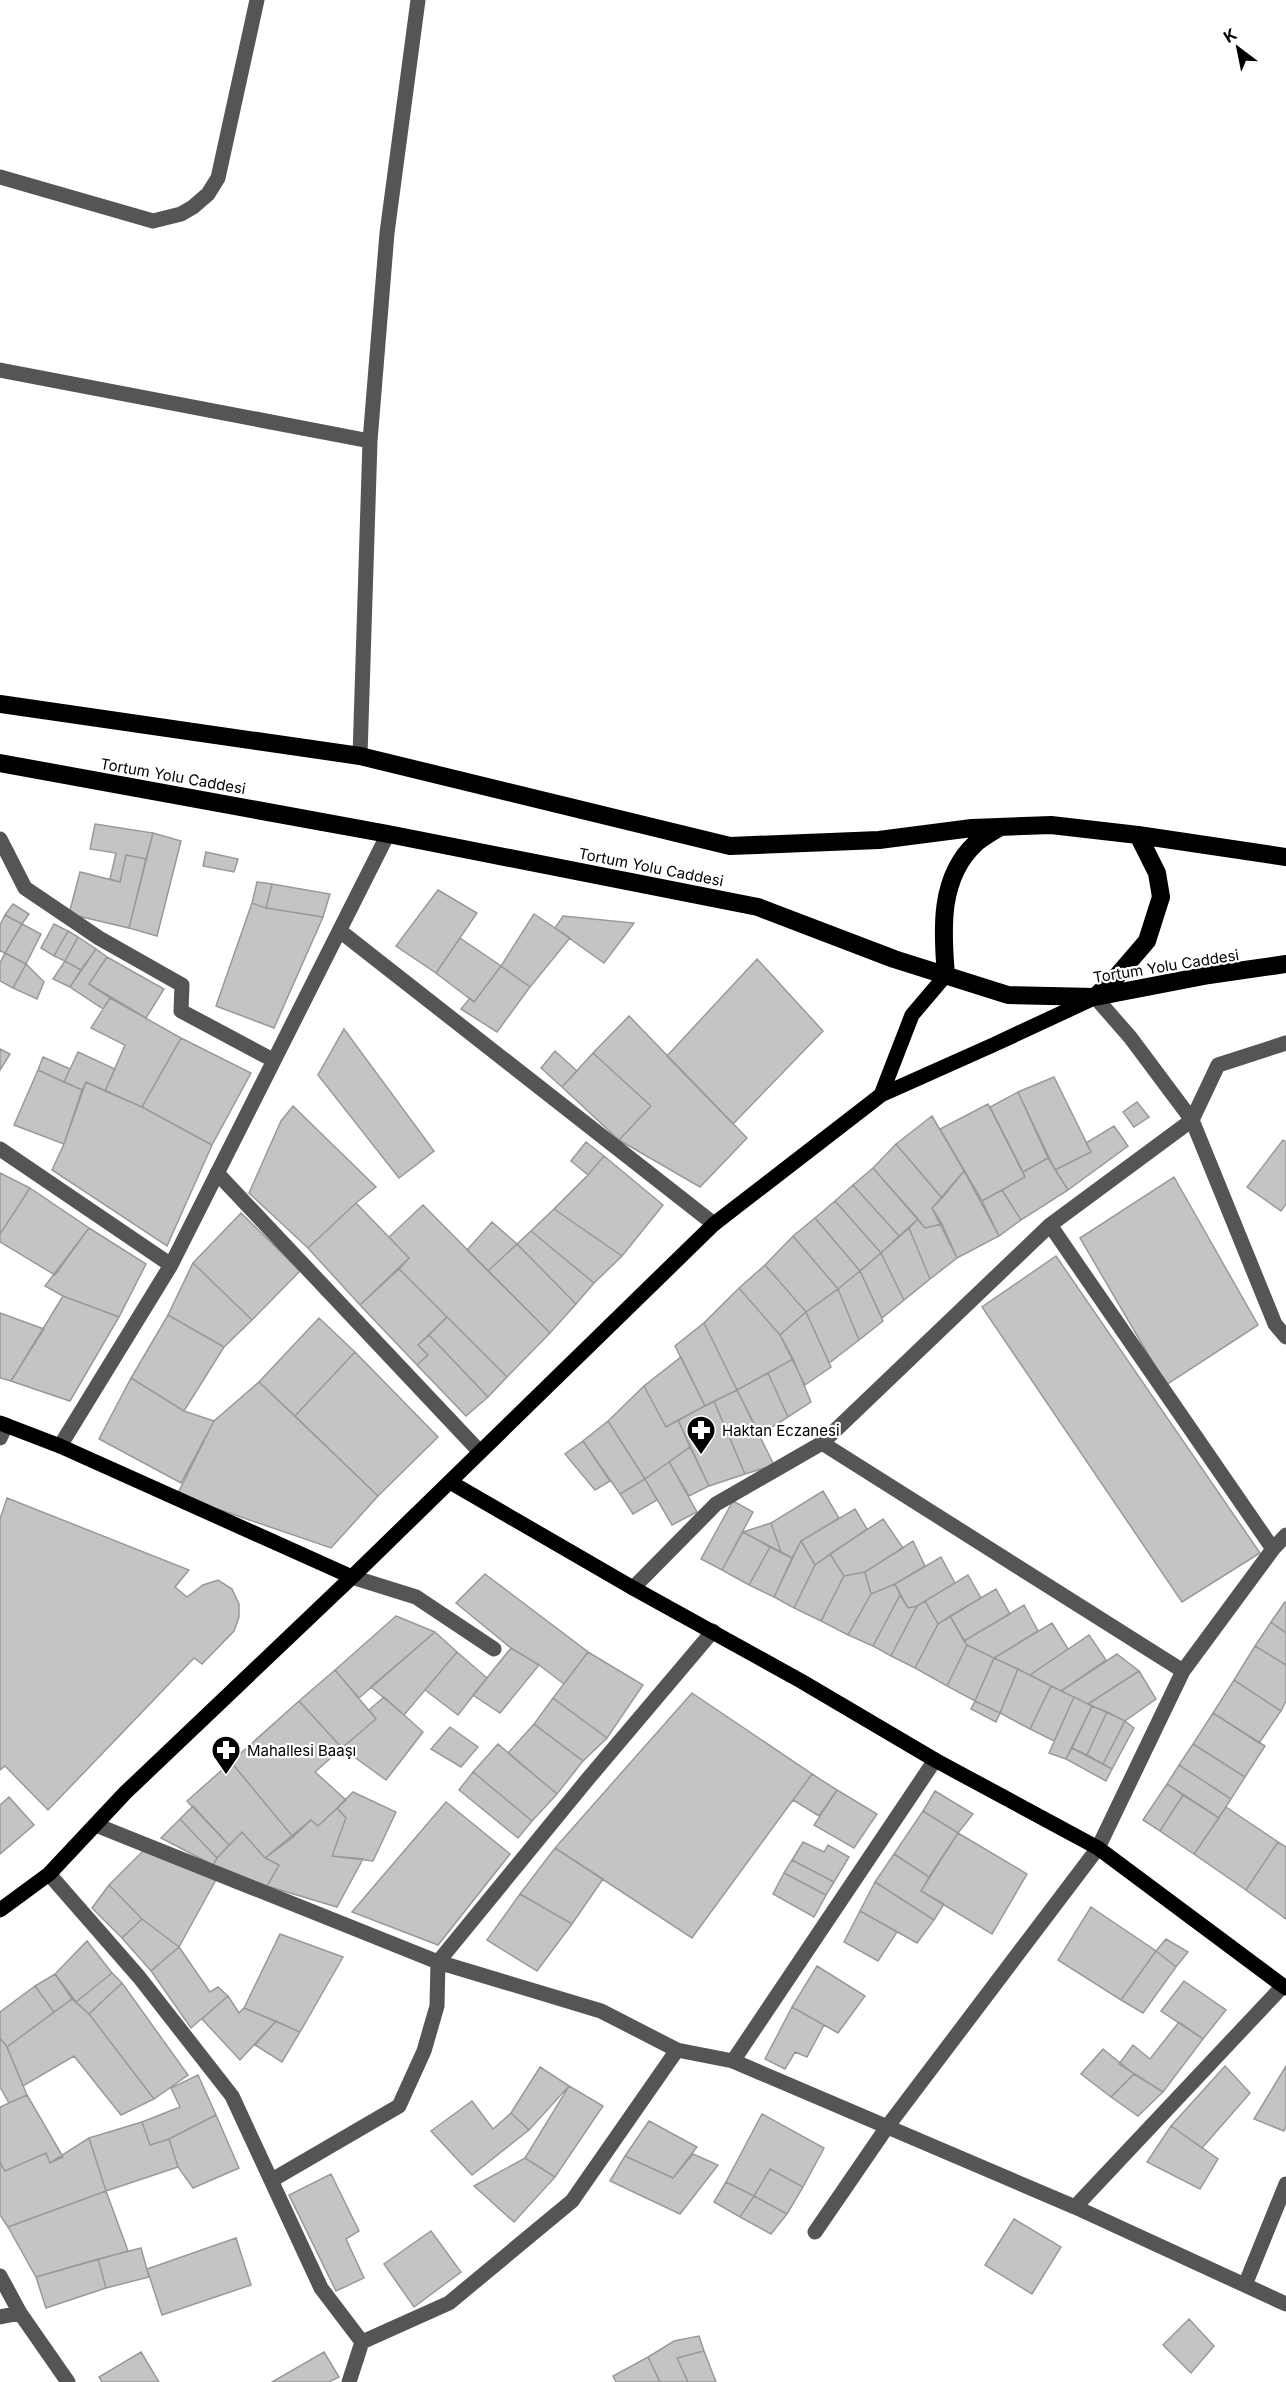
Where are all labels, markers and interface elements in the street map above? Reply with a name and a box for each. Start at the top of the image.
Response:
north arrow [1208,18,1268,78]
text: K [1220,23,1241,47]
street label: Tortum Yolu Caddesi [99,754,247,798]
street label: Tortum Yolu Caddesi [577,844,725,890]
street label: Tortum Yolu Caddesi [1092,945,1240,987]
pharmacy icon: Haktan Eczanesi [685,1414,717,1456]
place label: Haktan Eczanesi [722,1421,840,1440]
pharmacy icon: Mahallesi Baaşı [210,1734,242,1776]
place label: Mahallesi Baaşı [247,1741,356,1760]

